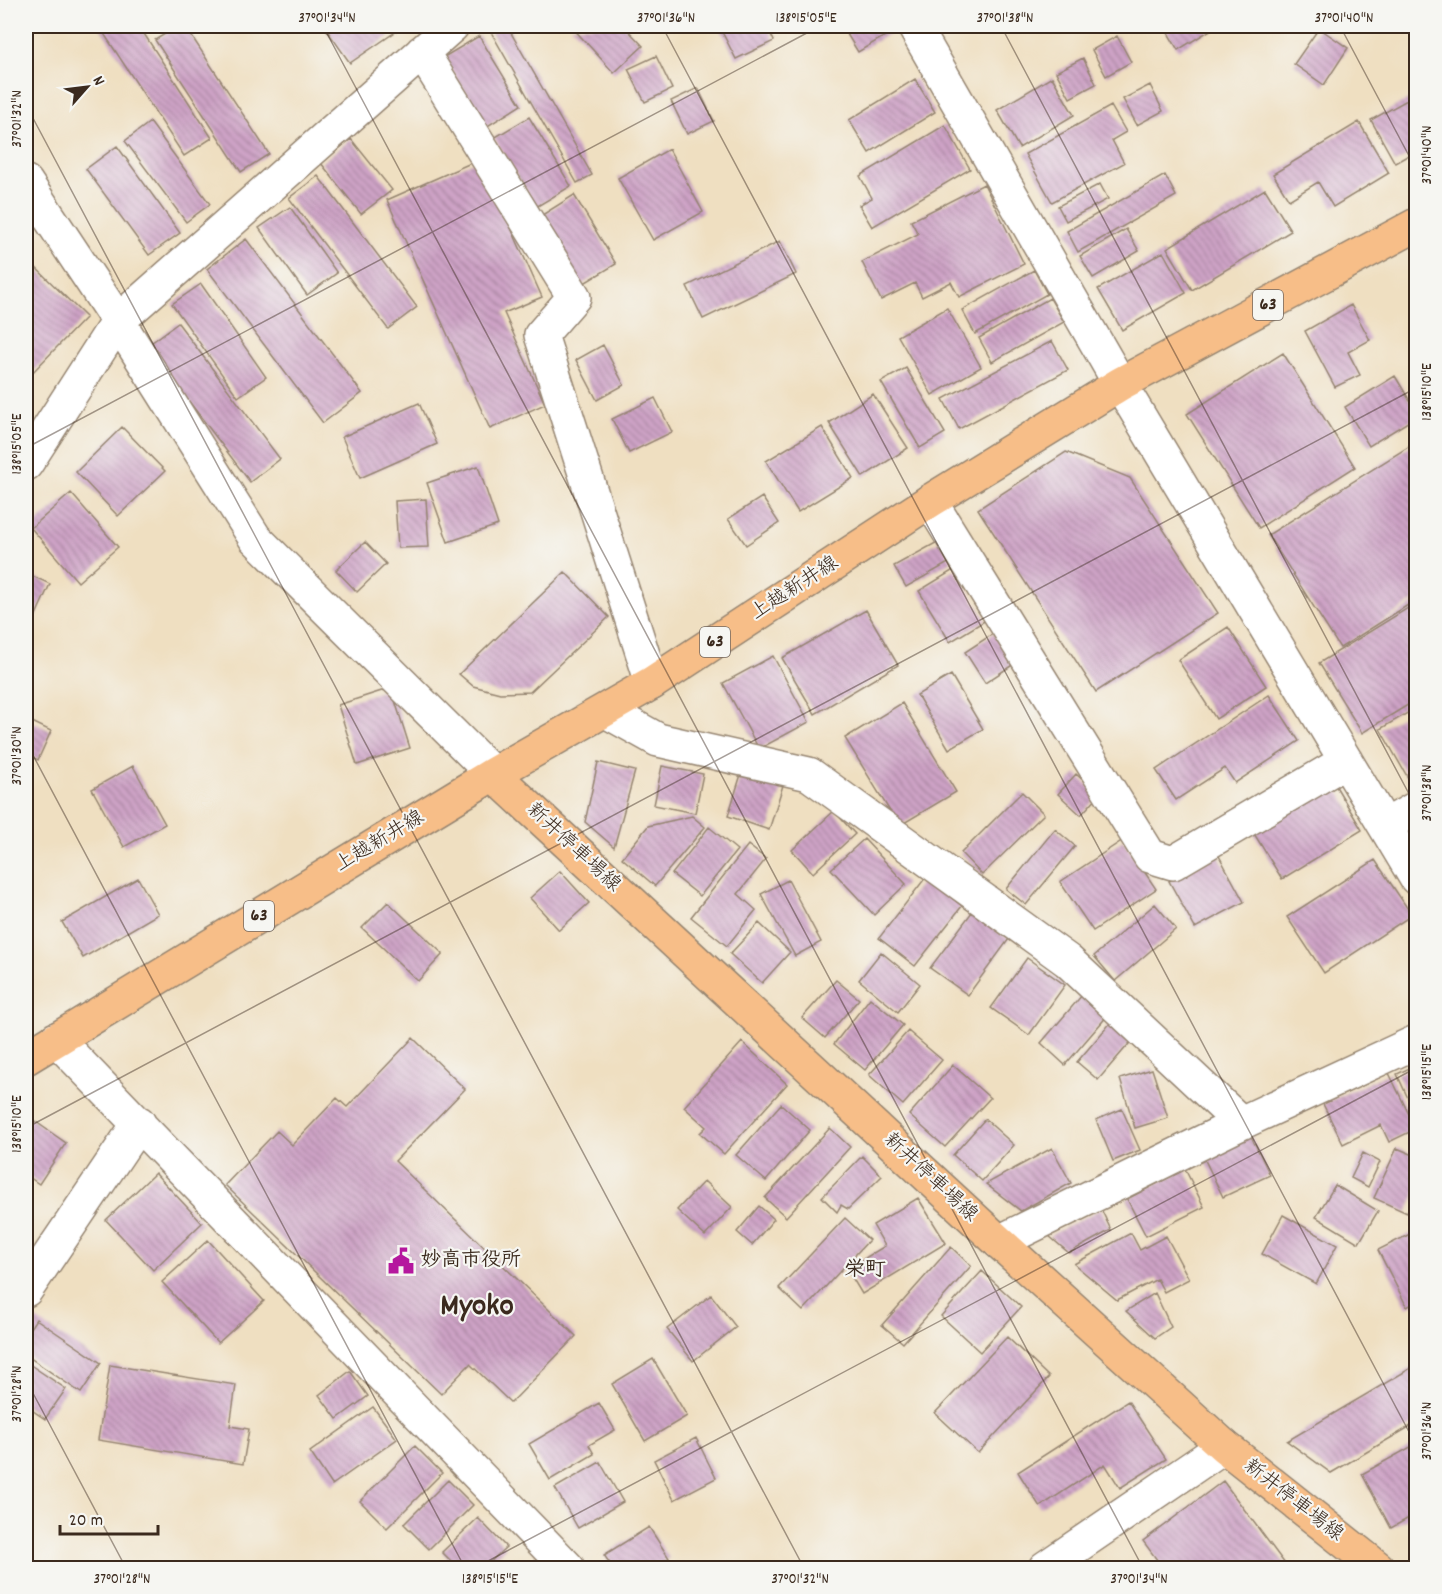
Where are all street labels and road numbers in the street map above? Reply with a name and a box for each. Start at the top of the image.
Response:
road number: 63 [1253,290,1283,320]
street label: 上越新井線 [745,550,845,628]
road number: 63 [700,627,730,657]
street label: 新井停車場線 [520,797,626,899]
street label: 上越新井線 [330,804,430,880]
road number: 63 [244,901,274,931]
street label: 新井停車場線 [877,1127,983,1229]
street label: 新井停車場線 [1237,1453,1349,1549]

